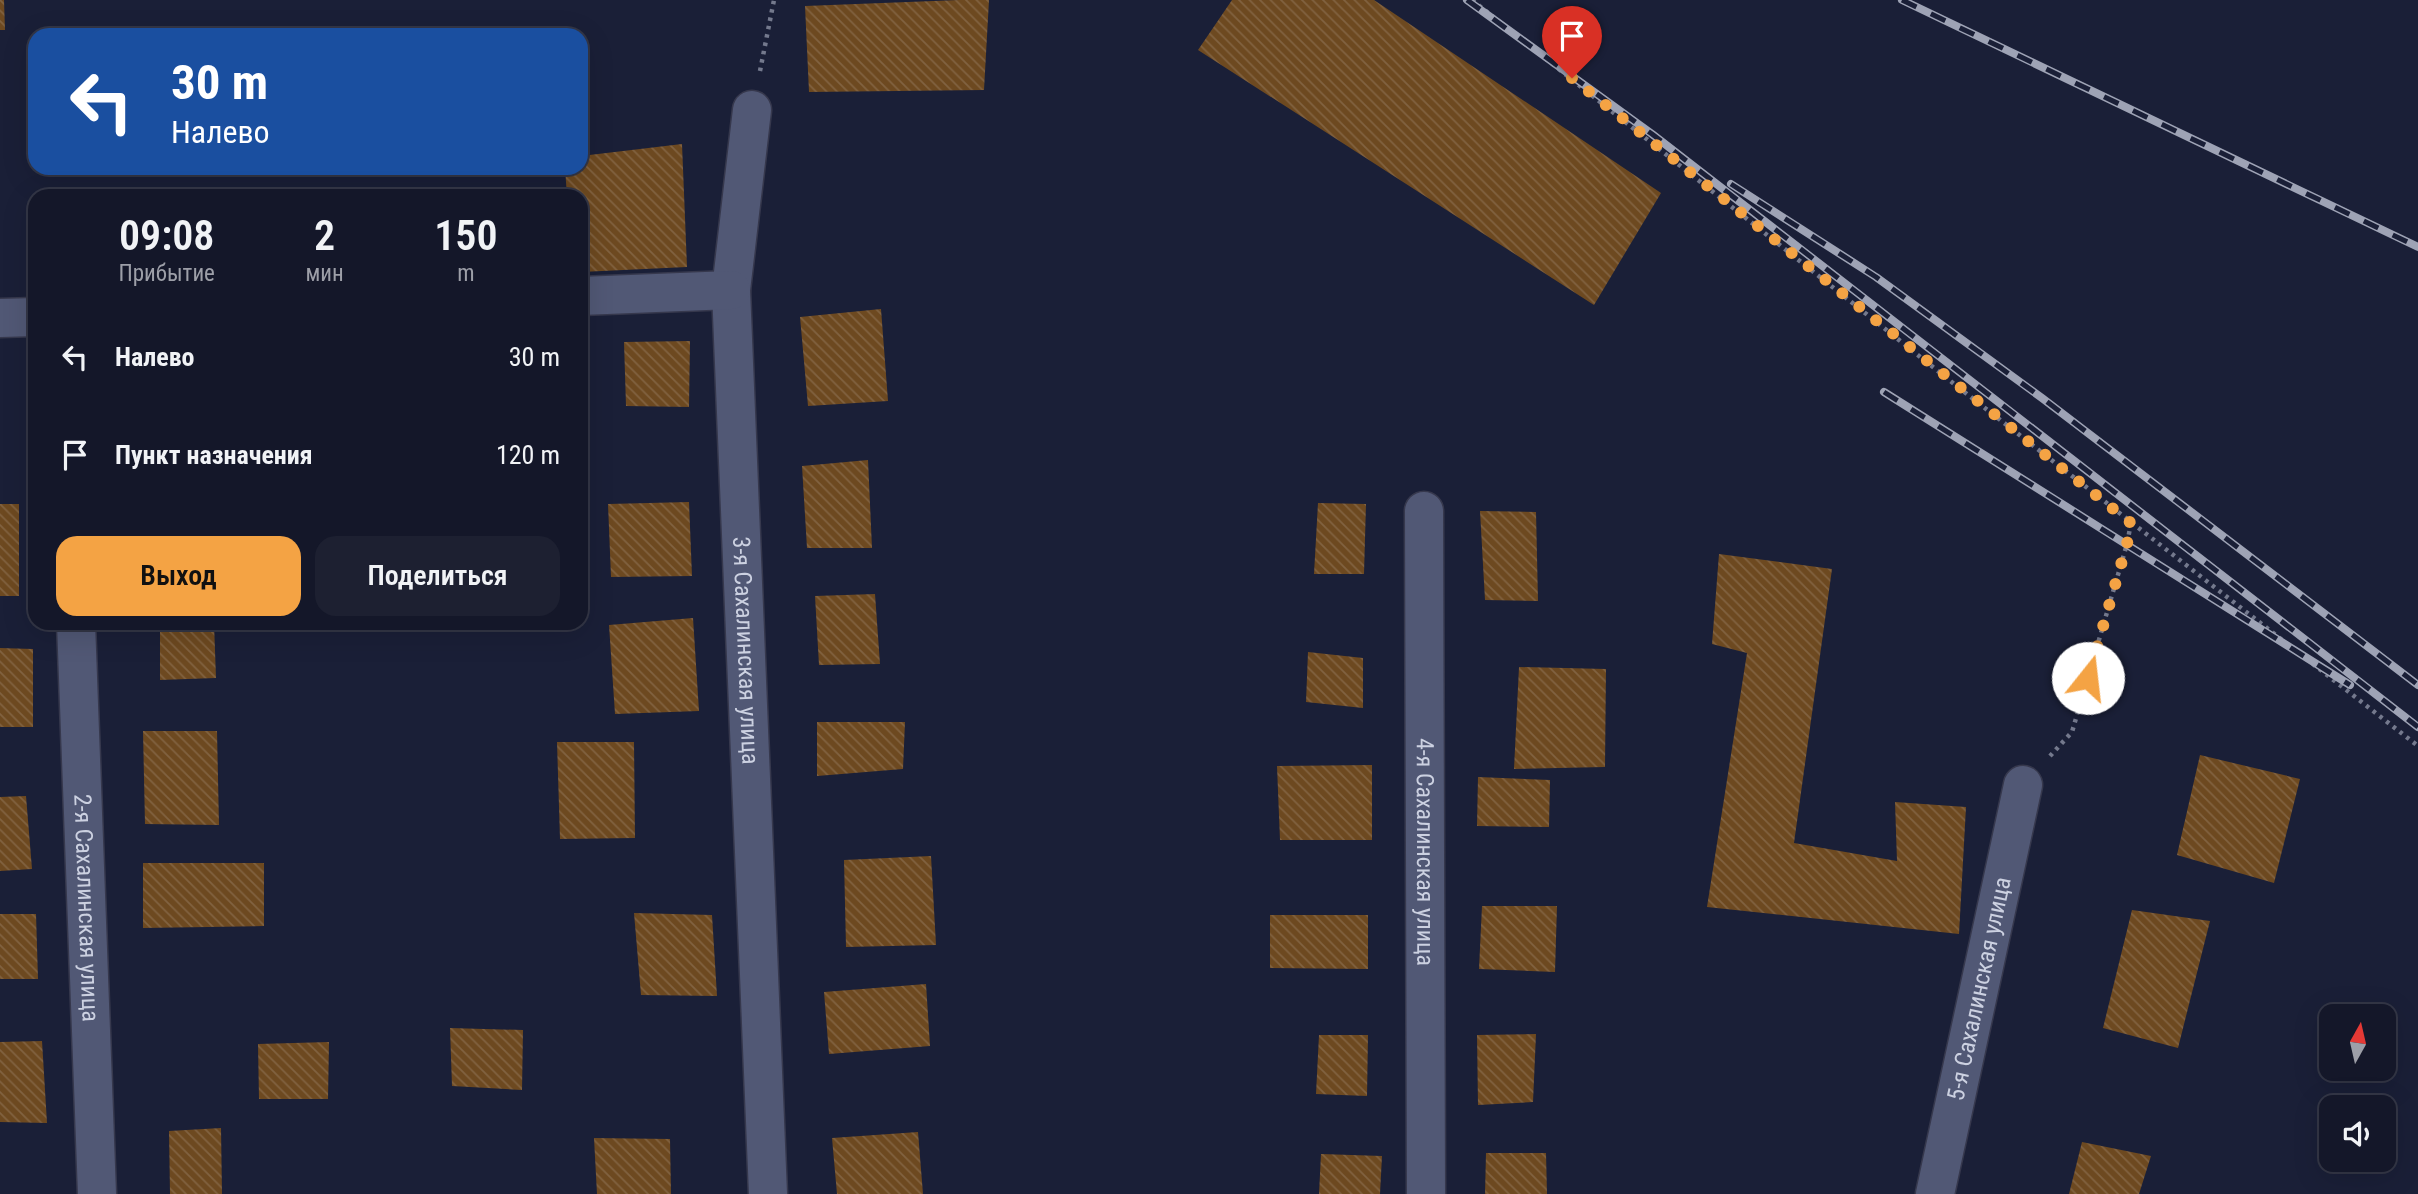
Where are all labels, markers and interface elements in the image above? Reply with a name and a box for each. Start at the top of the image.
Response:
pin [1542,6,1602,78]
icon: arrive [1553,17,1591,55]
text: 30 m [171,54,268,111]
icon: left [56,56,147,147]
text: Налево [171,113,270,151]
text: 09:08 [119,211,214,260]
text: 2 [314,211,335,260]
text: 150 [434,211,498,260]
text: Прибытие [118,260,215,287]
text: мин [305,260,344,287]
text: m [457,260,474,287]
icon: left [56,338,94,376]
text: Налево [115,342,195,372]
text: 30 m [509,342,560,372]
icon: arrive [56,436,94,474]
text: Пункт назначения [115,440,313,470]
text: 120 m [496,440,560,470]
button: Выход [56,536,301,616]
button: Поделиться [315,536,560,616]
street label: 3-я Сахалинская улица [727,536,764,765]
position arrow [2051,641,2125,715]
street label: 4-я Сахалинская улица [1411,738,1439,966]
street label: 2-я Сахалинская улица [68,793,105,1022]
street label: 5-я Сахалинская улица [1941,874,2017,1103]
north arrow [2319,1004,2396,1082]
map controls [2319,1004,2396,1172]
button: sound [2319,1095,2396,1172]

